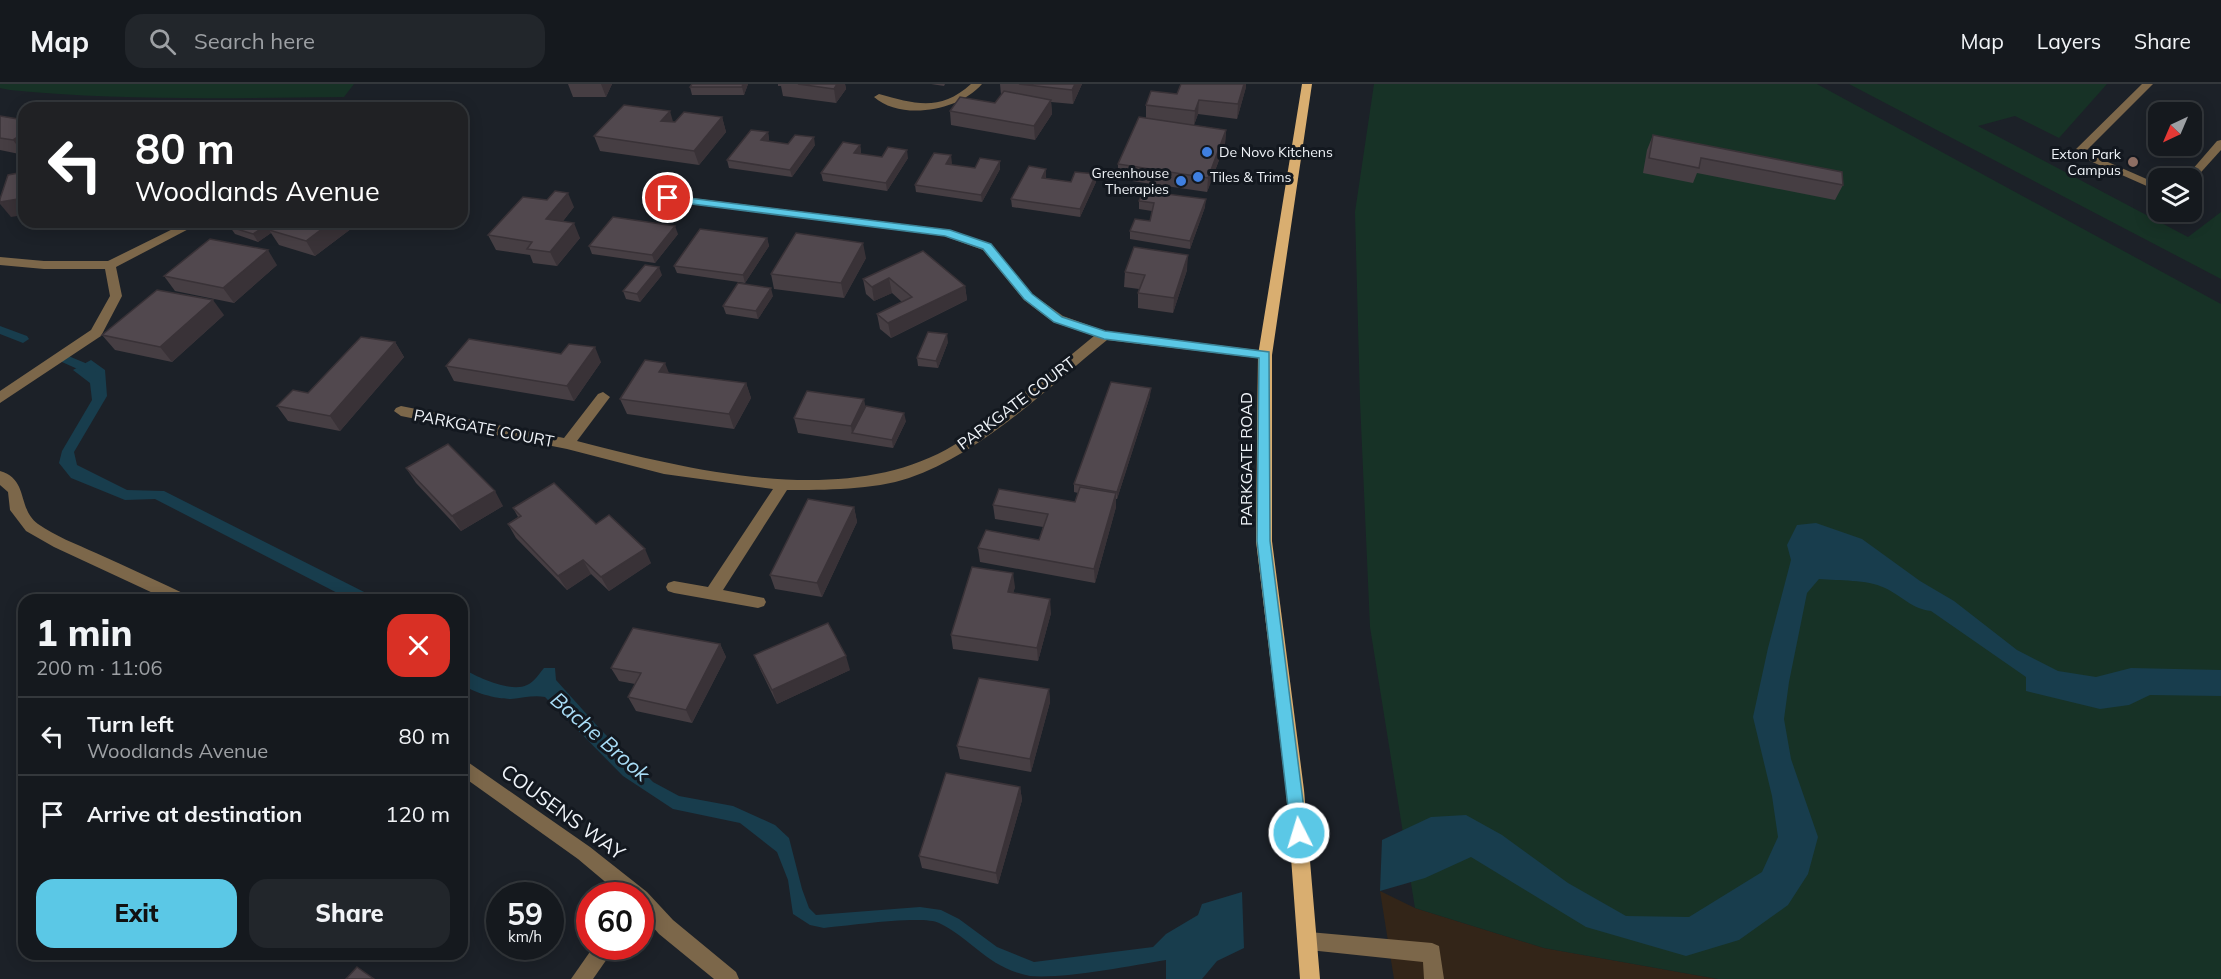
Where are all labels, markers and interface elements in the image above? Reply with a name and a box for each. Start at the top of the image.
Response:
search box [125,14,545,68]
text: Map [30,24,89,59]
icon: search [146,25,179,58]
text: Search here [194,27,315,55]
text: Map [1961,28,2004,54]
text: Layers [2037,28,2101,54]
text: Share [2134,28,2191,54]
north arrow [2148,102,2202,156]
map controls [2148,102,2202,222]
text: 80 m [135,122,235,175]
icon: left [36,126,114,204]
place label: De Novo Kitchens [1219,143,1333,161]
marker: De Novo Kitchens [1200,145,1214,159]
place label: Exton Park Campus [2051,145,2122,179]
marker: Exton Park Campus [2126,155,2140,169]
place label: Greenhouse Therapies [1092,164,1169,198]
place label: Tiles & Trims [1210,168,1291,186]
button: layers [2148,168,2202,222]
marker: Tiles & Trims [1191,170,1205,184]
pin [642,172,693,223]
text: Woodlands Avenue [135,174,380,208]
marker: Greenhouse Therapies [1174,174,1188,188]
icon: arrive [651,181,684,214]
street label: PARKGATE COURT [953,352,1079,454]
street label: PARKGATE ROAD [1236,392,1256,526]
street label: PARKGATE COURT [412,405,556,451]
text: 1 min [36,610,132,655]
button: close [387,614,450,677]
text: 200 m · 11:06 [36,655,162,680]
water label: Bache Brook [546,686,657,787]
text: Turn left [87,710,174,738]
icon: left [36,720,69,753]
text: 80 m [399,722,450,750]
text: Woodlands Avenue [87,738,268,763]
street label: COUSENS WAY [497,758,631,865]
icon: arrive [36,798,69,831]
text: Arrive at destination [87,800,302,828]
text: 120 m [385,800,450,828]
position arrow [1267,801,1331,865]
button: Exit [36,879,237,948]
button: Share [249,879,450,948]
speed limit sign: 60 [576,882,654,960]
text: 59 [507,895,543,933]
text: km/h [508,927,542,946]

